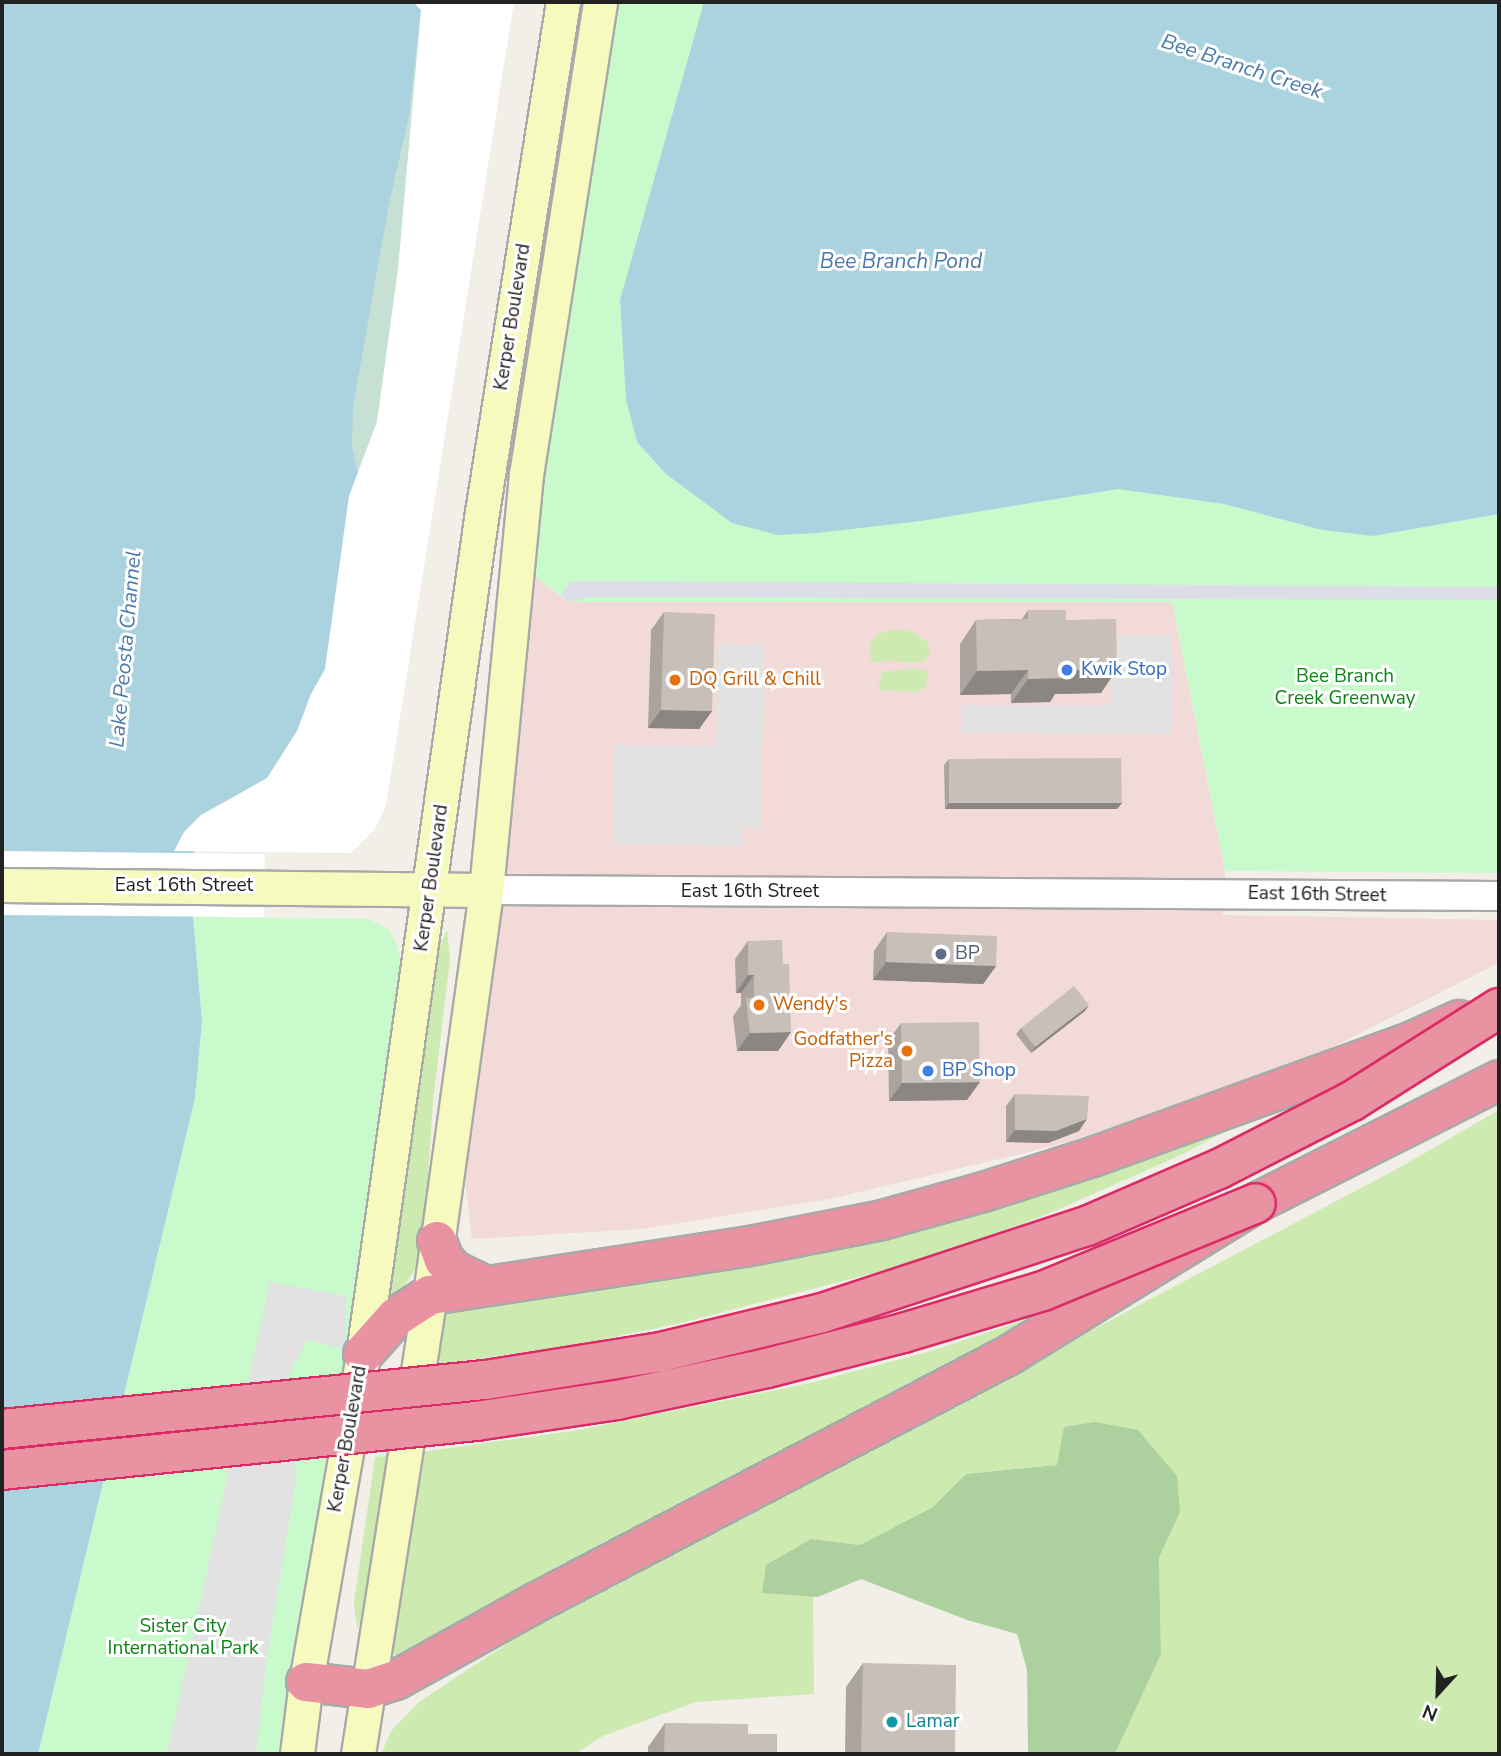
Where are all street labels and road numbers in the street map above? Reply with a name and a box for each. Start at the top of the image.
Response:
street label: Kerper Boulevard [490,242,536,392]
street label: Kerper Boulevard [410,803,454,953]
street label: East 16th Street [115,875,253,897]
street label: East 16th Street [681,881,819,903]
street label: East 16th Street [1248,882,1386,908]
street label: Kerper Boulevard [324,1364,372,1514]

